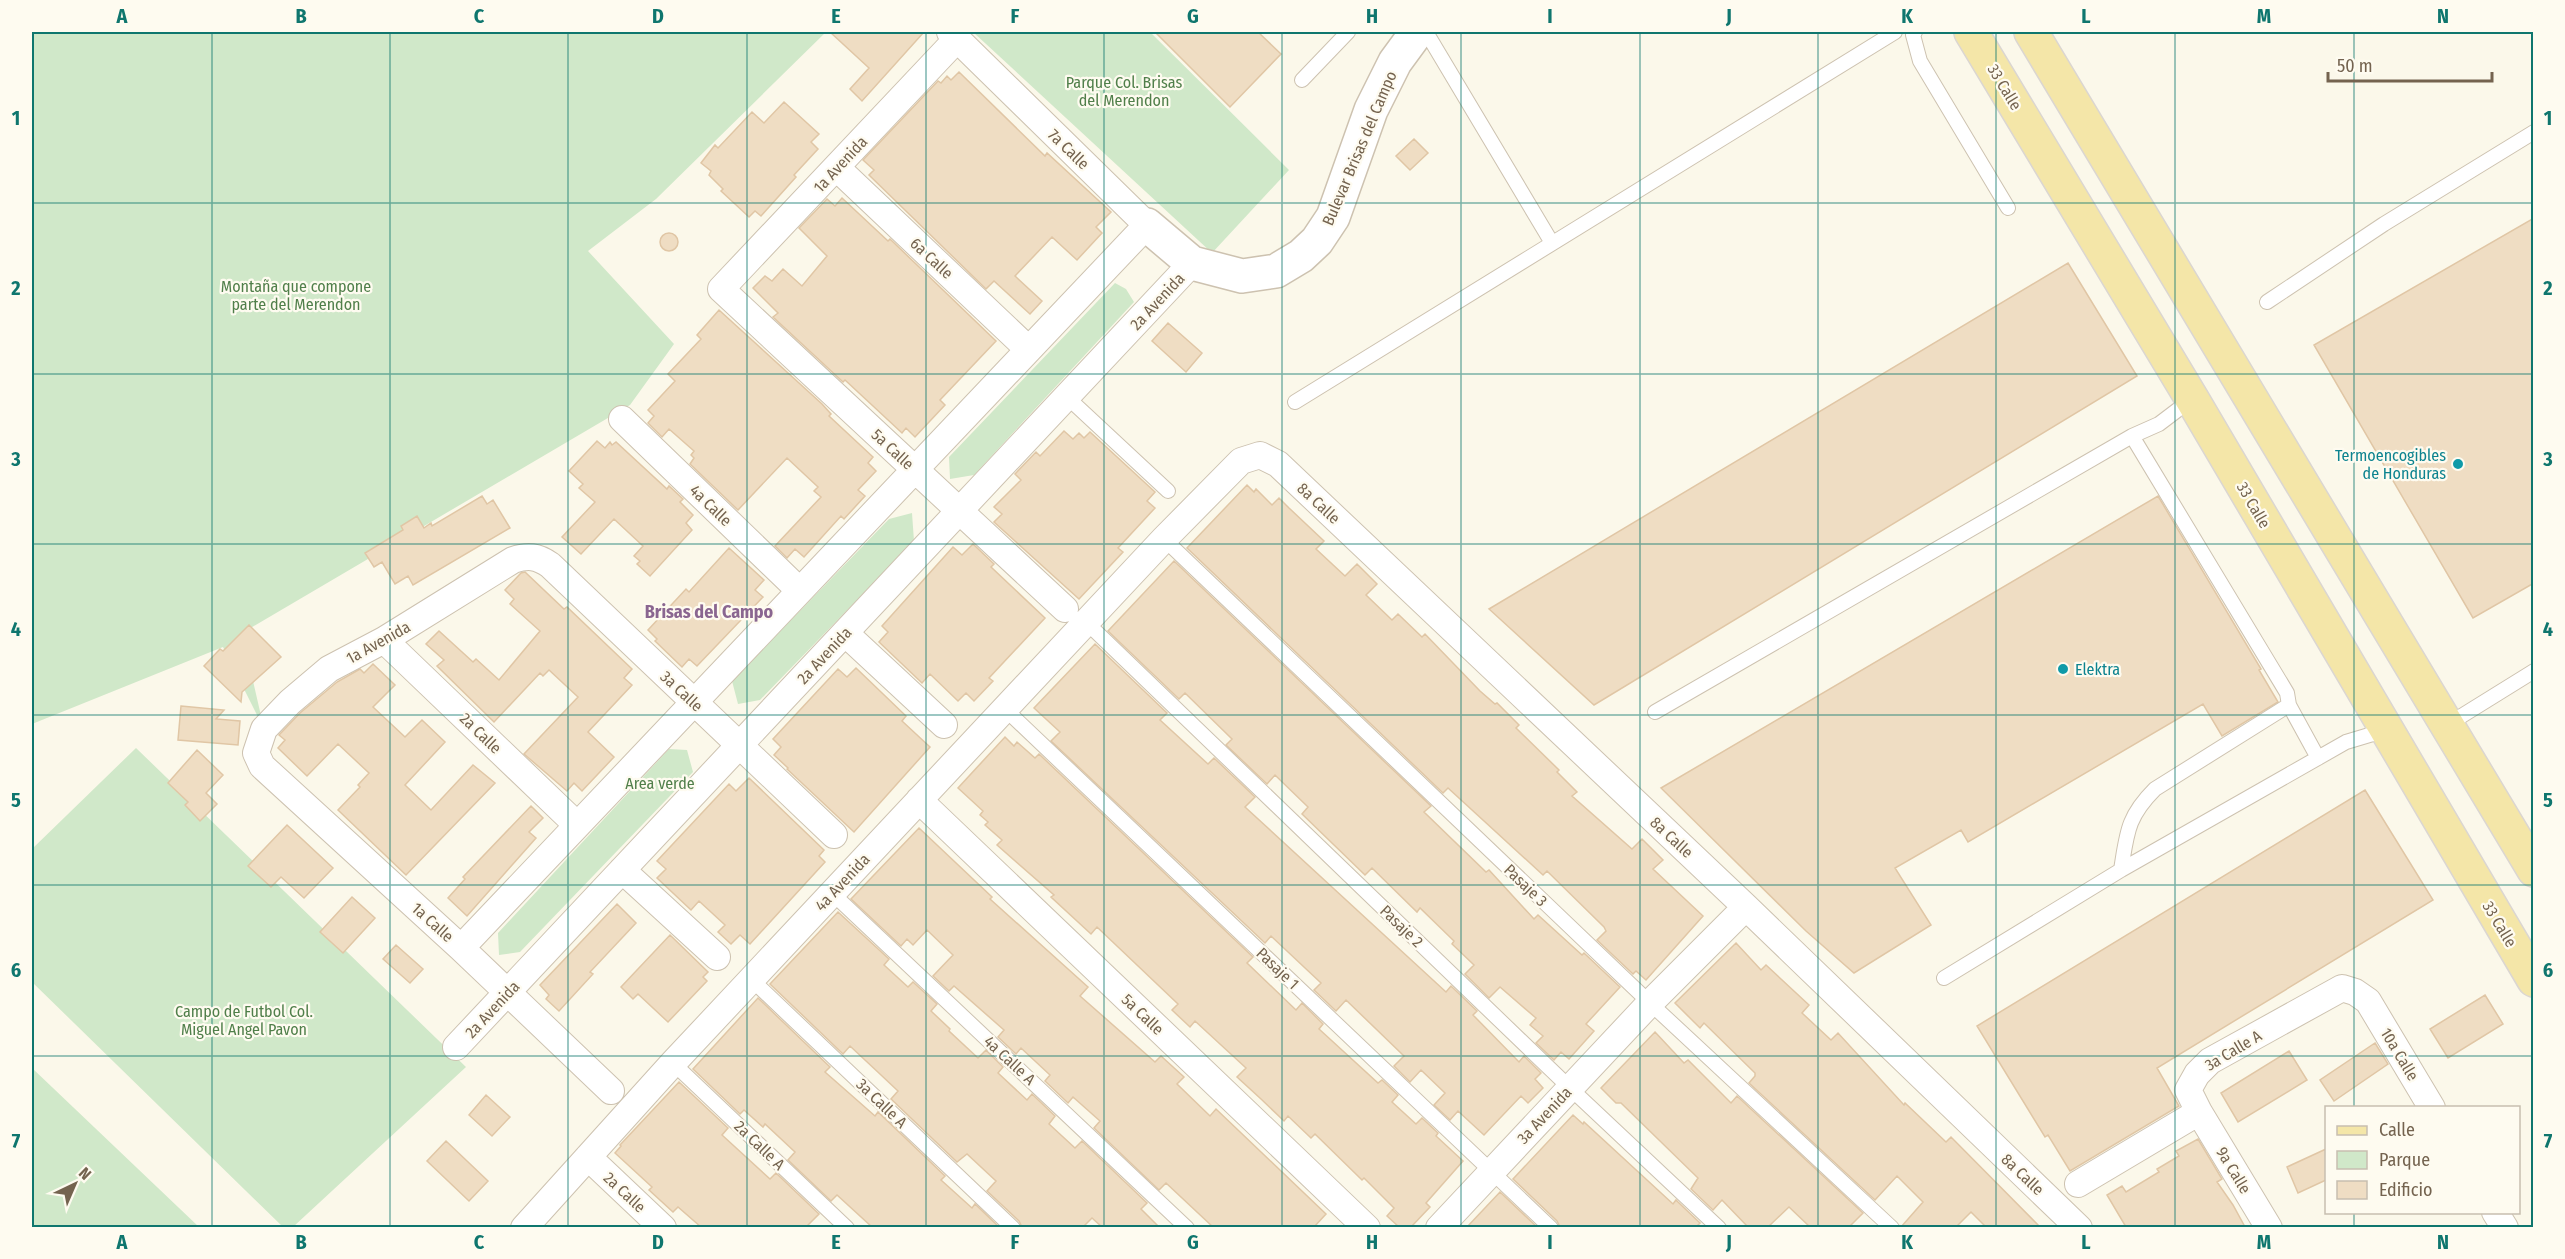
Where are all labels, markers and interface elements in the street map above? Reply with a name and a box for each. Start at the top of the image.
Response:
text: A [116,4,129,28]
text: B [295,4,307,28]
text: C [474,4,485,28]
text: D [652,4,664,28]
text: E [831,4,841,28]
text: F [1011,4,1020,28]
text: G [1187,4,1199,28]
text: H [1366,4,1378,28]
text: I [1547,4,1553,28]
text: J [1725,4,1732,28]
text: K [1901,4,1913,28]
text: L [2081,4,2091,28]
text: M [2257,4,2271,28]
text: N [2437,4,2449,28]
scale bar [2328,45,2492,83]
text: 50 m [2337,55,2373,77]
street label: 33 Calle [1984,61,2026,114]
street label: Bulevar Brisas del Campo [1318,68,1401,228]
park label: Parque Col. Brisas del Merendon [1066,73,1182,110]
text: 1 [12,106,20,130]
text: 1 [2544,106,2552,130]
street label: 7a Calle [1044,125,1093,173]
street label: 1a Avenida [810,132,871,196]
street label: 6a Calle [906,234,957,283]
street label: 2a Avenida [1126,269,1189,334]
text: 2 [10,276,21,300]
text: 2 [2542,276,2553,300]
park label: Montaña que compone parte del Merendon [221,277,371,314]
street label: 5a Calle [868,425,918,474]
place label: Termoencogibles de Honduras [2335,446,2446,483]
text: 3 [10,447,21,471]
text: 3 [2542,447,2553,471]
marker: Termoencogibles de Honduras [2451,457,2465,471]
street label: 8a Calle [1293,479,1344,528]
street label: 33 Calle [2233,479,2274,532]
street label: 4a Calle [686,481,736,530]
district label: Brisas del Campo [645,601,774,623]
text: 4 [11,617,21,641]
street label: 1a Avenida [343,617,414,668]
text: 4 [2543,617,2553,641]
street label: 2a Avenida [793,623,856,688]
place label: Elektra [2075,660,2120,679]
marker: Elektra [2056,662,2070,676]
street label: 3a Calle [657,667,707,716]
street label: 2a Calle [456,709,505,758]
park label: Area verde [625,774,695,793]
text: 5 [11,788,21,812]
text: 5 [2543,788,2553,812]
street label: 8a Calle [1646,813,1697,862]
street label: 4a Avenida [811,850,874,915]
street label: Pasaje 3 [1500,860,1551,910]
street label: 33 Calle [2479,898,2521,951]
street label: 1a Calle [408,899,458,946]
street label: Pasaje 2 [1376,901,1427,951]
street label: Pasaje 1 [1252,944,1303,993]
text: 6 [11,958,21,982]
text: 6 [2543,958,2553,982]
street label: 2a Avenida [461,977,524,1042]
street label: 5a Calle [1118,990,1168,1039]
park label: Campo de Futbol Col. Miguel Angel Pavon [175,1002,313,1039]
street label: 10a Calle [2376,1024,2423,1084]
street label: 3a Calle A [2201,1026,2266,1075]
street label: 4a Calle A [980,1032,1040,1089]
street label: 3a Calle A [852,1075,911,1132]
street label: 3a Avenida [1513,1083,1576,1148]
legend [2325,1106,2520,1214]
street label: 2a Calle A [731,1117,789,1174]
text: Calle [2379,1119,2415,1141]
text: 7 [12,1129,21,1153]
text: 7 [2544,1129,2553,1153]
street label: 9a Calle [2212,1143,2255,1197]
text: Parque [2379,1149,2430,1171]
street label: 8a Calle [1998,1150,2048,1199]
north arrow [45,1154,105,1214]
text: N [75,1163,95,1184]
street label: 2a Calle [600,1168,650,1217]
text: Edificio [2379,1179,2432,1201]
text: A [116,1230,129,1254]
text: B [295,1230,307,1254]
text: C [474,1230,485,1254]
text: D [652,1230,664,1254]
text: E [831,1230,841,1254]
text: F [1011,1230,1020,1254]
text: G [1187,1230,1199,1254]
text: H [1366,1230,1378,1254]
text: I [1547,1230,1553,1254]
text: J [1725,1230,1732,1254]
text: K [1901,1230,1913,1254]
text: L [2081,1230,2091,1254]
text: M [2257,1230,2271,1254]
text: N [2437,1230,2449,1254]

